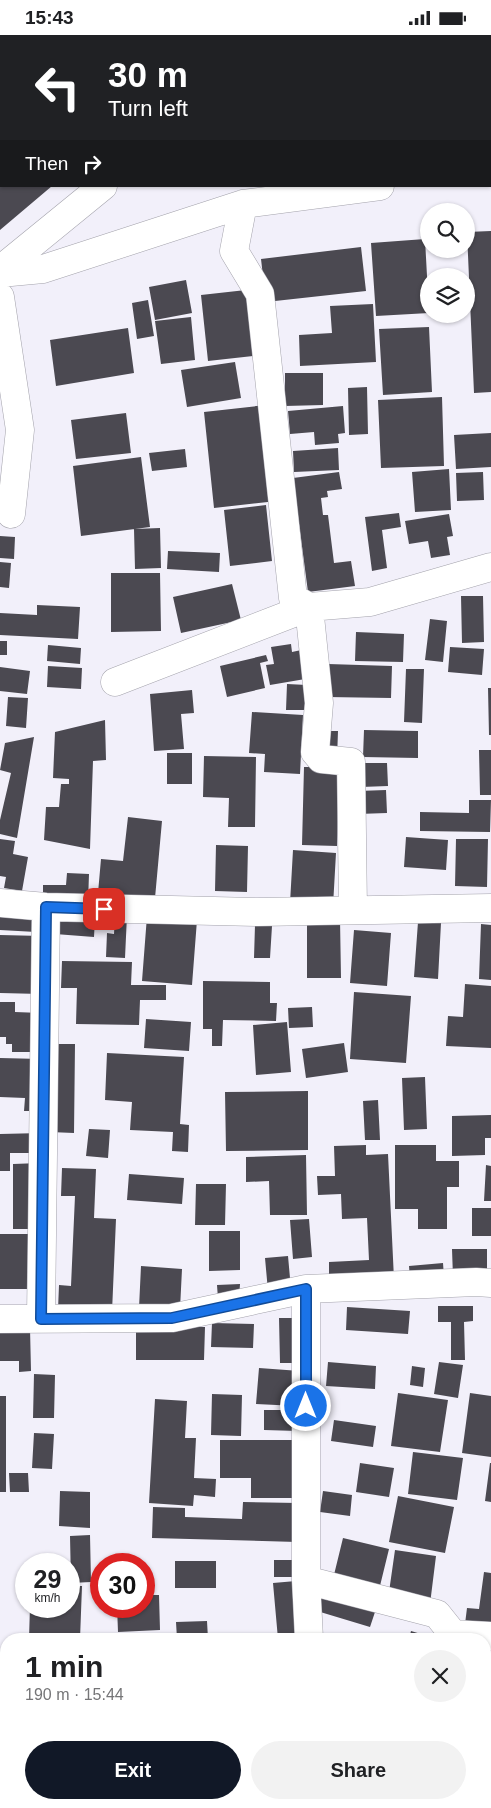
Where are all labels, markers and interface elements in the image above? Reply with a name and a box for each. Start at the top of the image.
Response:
text: 15:43 [25,7,74,28]
icon: left [25,55,90,120]
text: 30 m [108,55,188,94]
text: Turn left [108,96,188,121]
icon: right [78,150,106,178]
text: Then [25,153,68,174]
map controls [420,203,475,323]
button: search [420,203,475,258]
button: layers [420,268,475,323]
pin [83,888,125,930]
icon: arrive [90,895,118,923]
position arrow [279,1379,331,1431]
speed limit sign: 30 [90,1553,155,1618]
text: 29 [34,1565,61,1593]
text: km/h [34,1591,61,1605]
text: 1 min [25,1650,103,1683]
button: close [414,1650,466,1702]
text: 190 m · 15:44 [25,1686,124,1703]
button: Exit [25,1741,241,1799]
button: Share [251,1741,466,1799]

